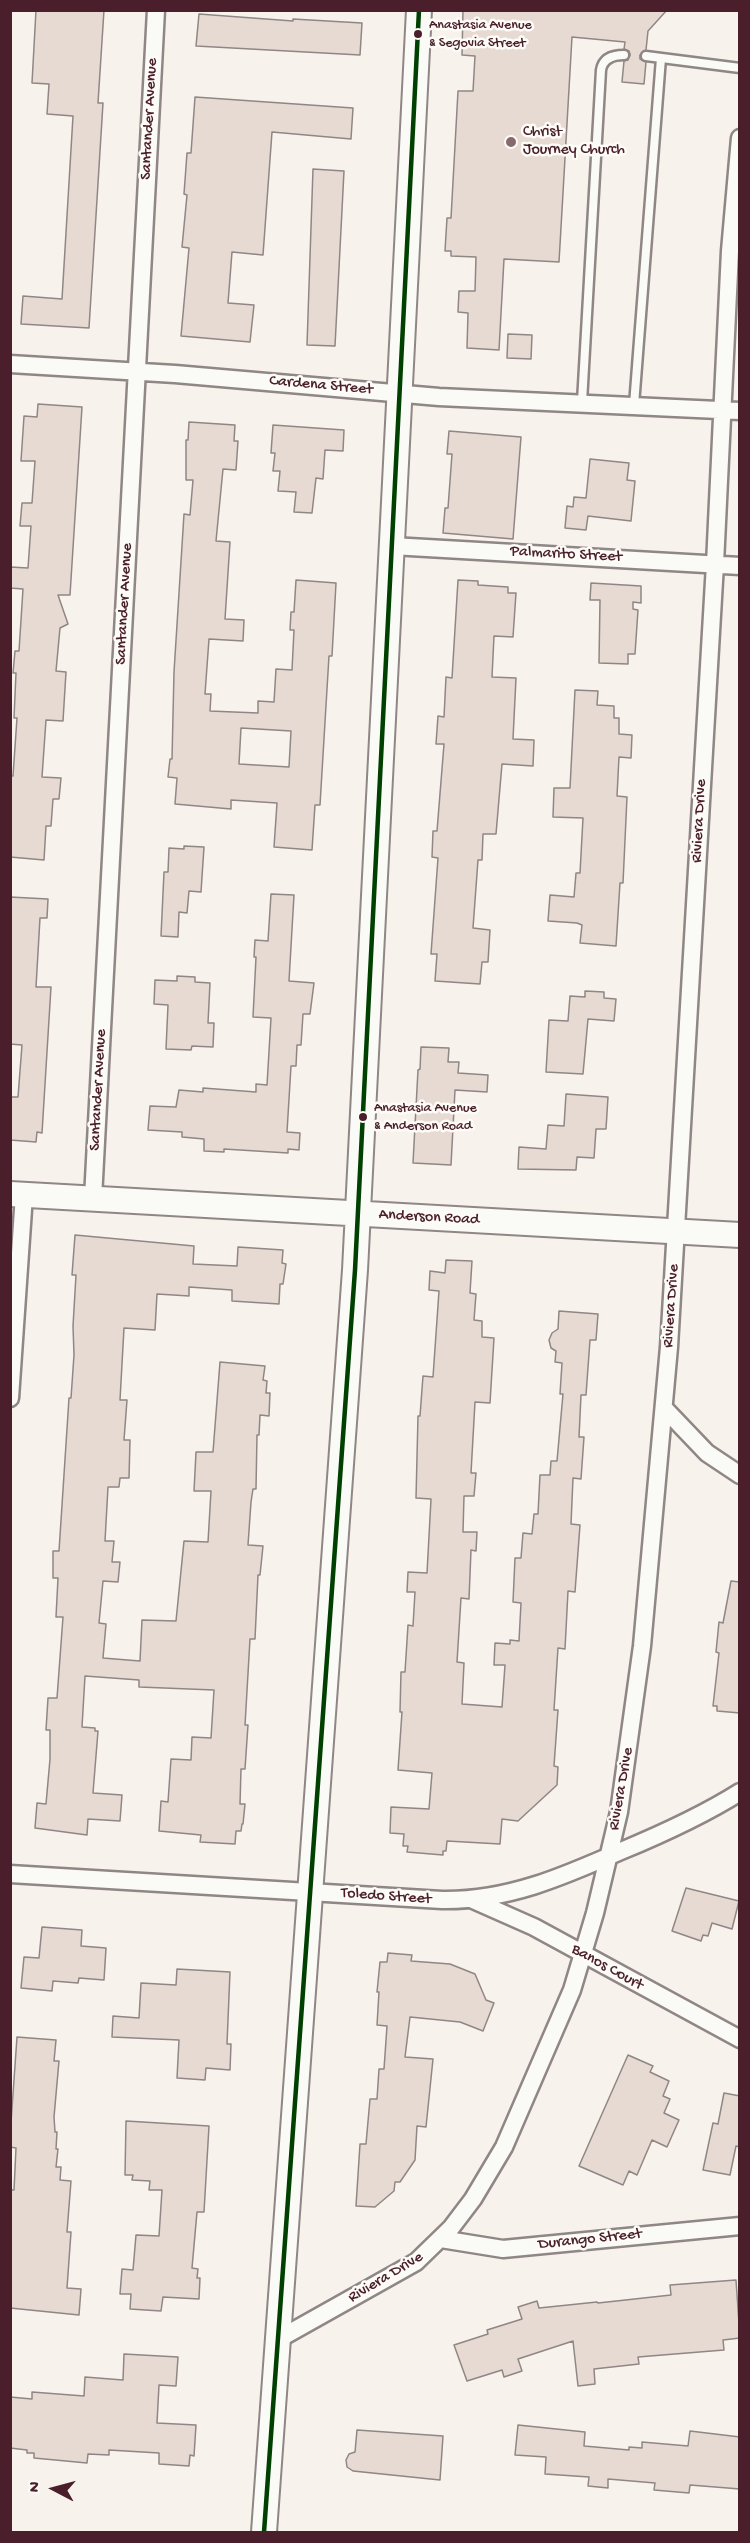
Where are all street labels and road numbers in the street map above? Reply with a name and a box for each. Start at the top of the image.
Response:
street label: Santander Avenue [137,58,163,180]
street label: Cardena Street [268,372,374,400]
street label: Palmarito Street [510,542,622,568]
street label: Santander Avenue [112,543,138,665]
street label: Riviera Drive [688,779,712,863]
street label: Santander Avenue [86,1029,112,1151]
street label: Anderson Road [378,1206,480,1230]
street label: Riviera Drive [659,1264,685,1348]
street label: Riviera Drive [605,1746,639,1832]
street label: Toledo Street [340,1884,432,1910]
street label: Banos Court [568,1940,646,1996]
street label: Durango Street [537,2225,643,2255]
street label: Riviera Drive [345,2248,427,2308]

